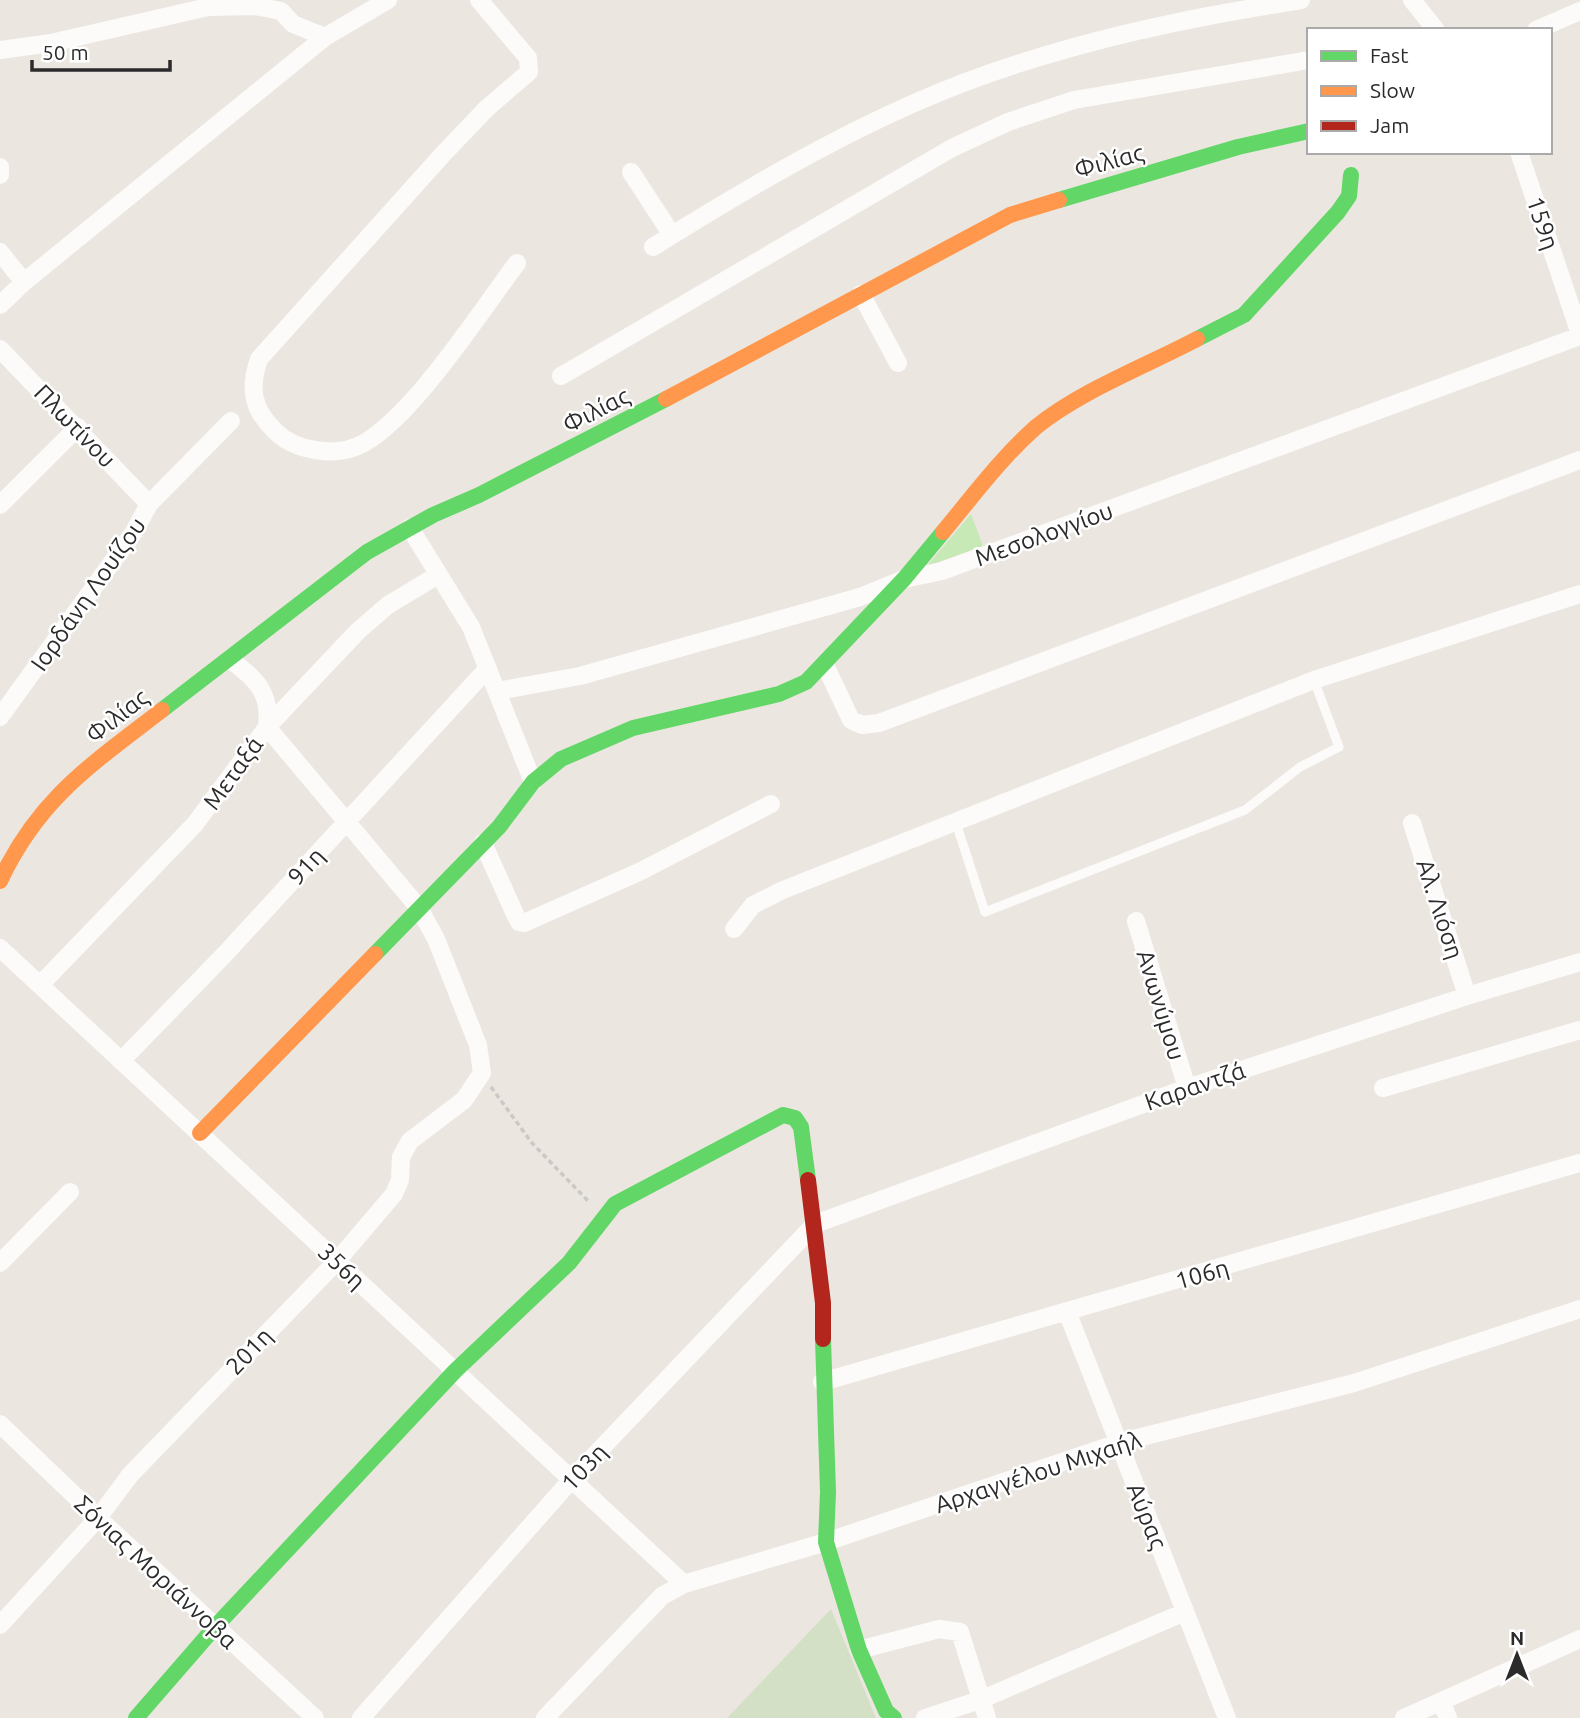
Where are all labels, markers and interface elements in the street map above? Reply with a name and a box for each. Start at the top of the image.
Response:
scale bar [32,28,170,72]
legend [1307,28,1552,154]
text: 50 m [42,40,89,64]
text: Fast [1370,43,1408,67]
text: Slow [1370,78,1415,102]
text: Jam [1370,113,1409,137]
street label: Φιλίας [1071,139,1147,183]
street label: 159η [1521,193,1565,253]
street label: Πλωτίνου [29,379,121,473]
street label: Φιλίας [558,382,634,438]
street label: Μεσολογγίου [971,497,1117,571]
street label: Ιορδάνη Λουίζου [25,512,151,676]
street label: Φιλίας [81,684,153,748]
street label: Μεταξά [198,731,268,815]
street label: 91η [282,842,330,890]
street label: Αλ. Λιόση [1411,856,1469,962]
street label: Ανωνύμου [1131,947,1191,1063]
street label: Καραντζά [1141,1056,1249,1116]
street label: 356η [313,1238,371,1294]
street label: 106η [1172,1254,1232,1294]
street label: 201η [220,1322,278,1380]
street label: Αρχαγγέλου Μιχαήλ [931,1426,1145,1518]
street label: 103η [556,1438,612,1496]
street label: Αύρας [1122,1479,1172,1553]
street label: Σόνιας Μοριάννοβα [69,1490,243,1654]
north arrow [1482,1620,1552,1690]
text: N [1510,1627,1524,1649]

